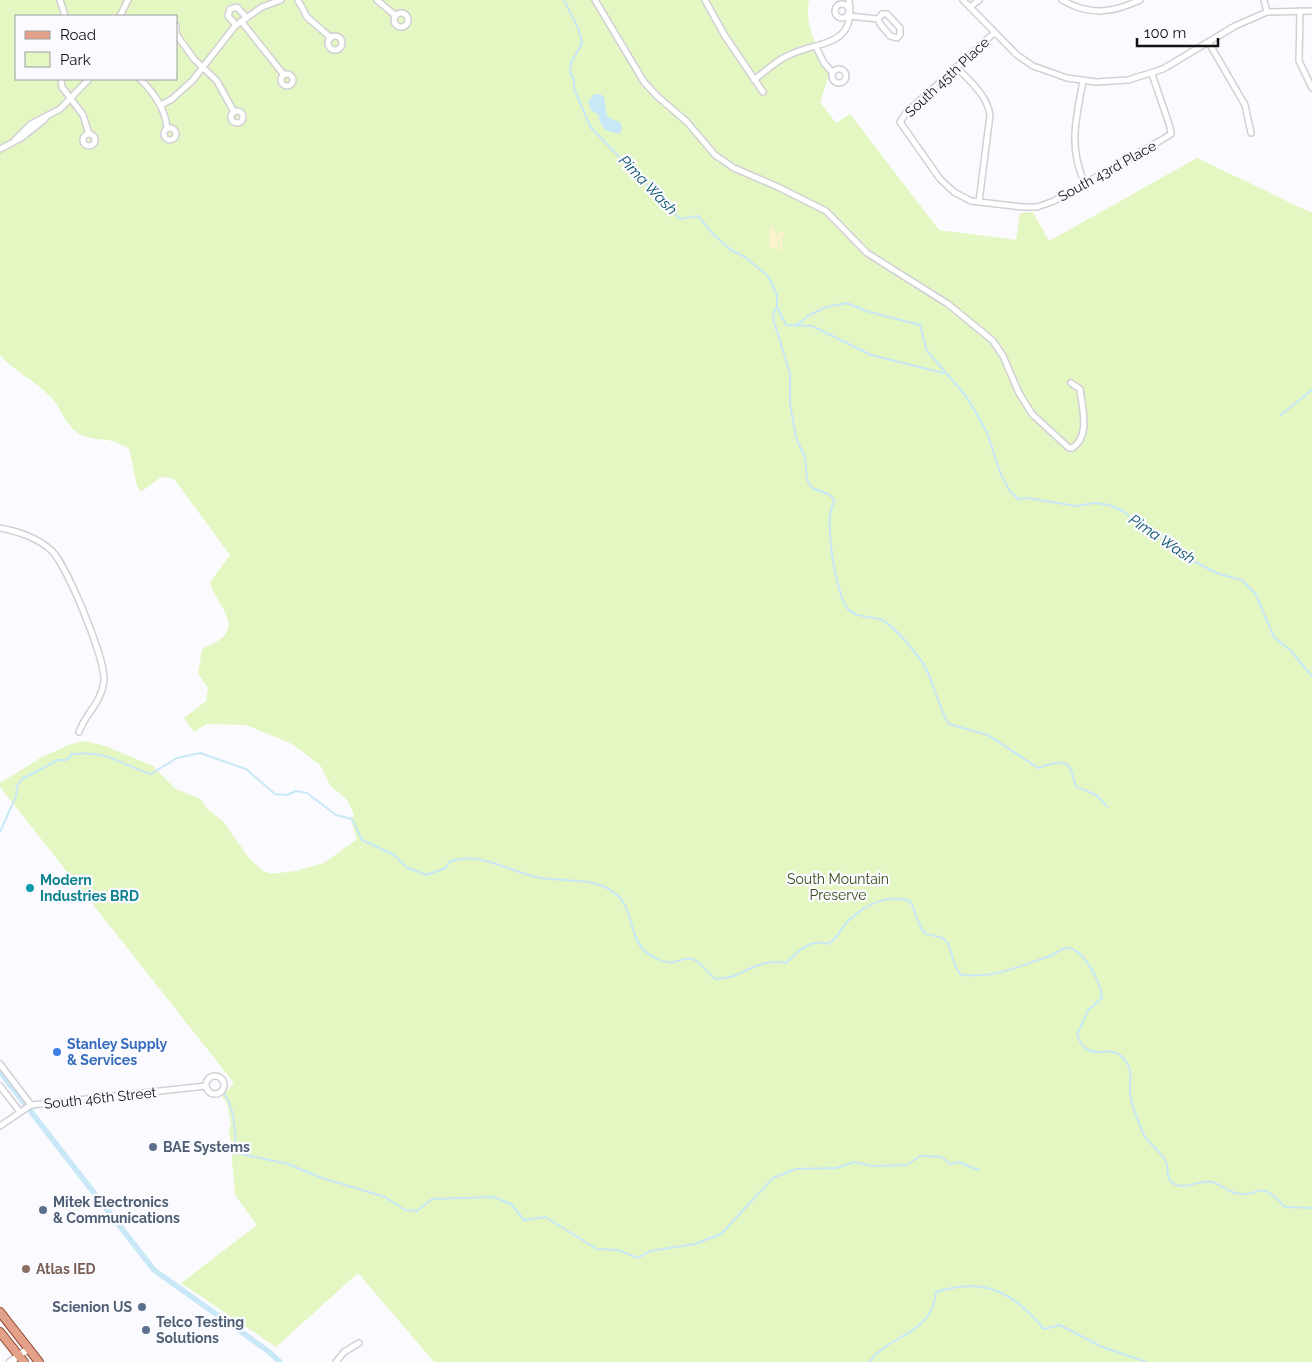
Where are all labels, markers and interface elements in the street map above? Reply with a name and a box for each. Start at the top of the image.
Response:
legend [15,15,178,80]
scale bar [1137,15,1218,47]
text: 100 m [1144,24,1186,42]
text: Road [60,26,96,44]
street label: South 45th Place [902,34,992,120]
text: Park [60,51,91,69]
street label: South 43rd Place [1055,137,1159,205]
water label: Pima Wash [615,151,681,219]
water label: Pima Wash [1125,510,1199,568]
park label: South Mountain Preserve [787,871,889,903]
place label: Modern Industries BRD [40,872,139,904]
marker: Modern Industries BRD [24,882,36,894]
place label: Stanley Supply & Services [67,1036,168,1068]
marker: Stanley Supply & Services [51,1046,63,1058]
street label: South 46th Street [43,1084,157,1112]
place label: BAE Systems [163,1139,250,1155]
marker: BAE Systems [147,1141,159,1153]
place label: Mitek Electronics & Communications [53,1194,180,1226]
marker: Mitek Electronics & Communications [37,1204,49,1216]
place label: Atlas IED [36,1261,96,1277]
marker: Atlas IED [20,1263,32,1275]
place label: Scienion US [52,1299,132,1315]
marker: Scienion US [136,1301,148,1313]
place label: Telco Testing Solutions [156,1314,244,1346]
marker: Telco Testing Solutions [140,1324,152,1336]

